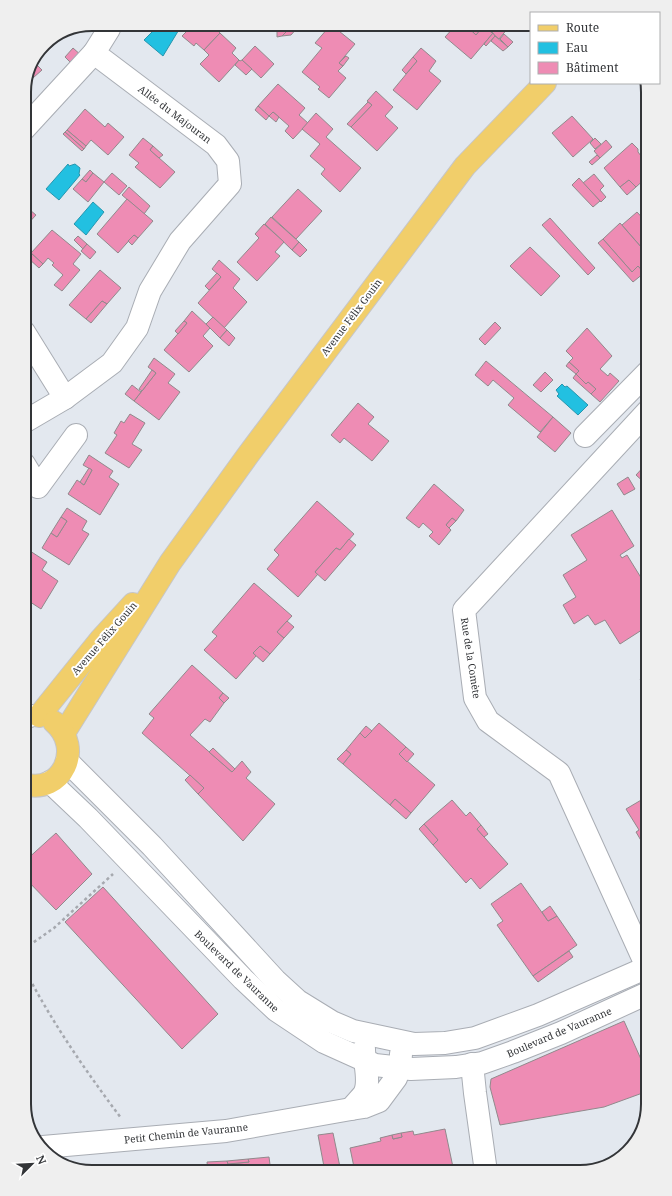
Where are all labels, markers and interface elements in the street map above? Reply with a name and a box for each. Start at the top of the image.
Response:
legend [530,12,660,84]
text: Route [566,19,599,36]
text: Eau [566,39,588,56]
text: Bâtiment [566,59,618,76]
street label: Allée du Majouran [135,82,215,147]
street label: Avenue Félix Gouin [317,275,385,358]
street label: Avenue Félix Gouin [68,598,140,678]
street label: Rue de la Comète [458,616,484,700]
street label: Boulevard de Vauranne [192,927,282,1015]
street label: Boulevard de Vauranne [504,1004,614,1060]
street label: Petit Chemin de Vauranne [123,1120,249,1146]
north arrow [12,1144,52,1184]
text: N [33,1153,50,1167]

